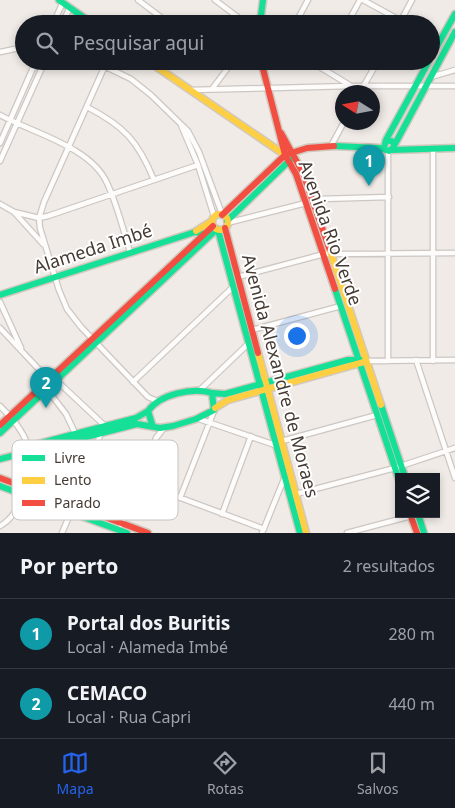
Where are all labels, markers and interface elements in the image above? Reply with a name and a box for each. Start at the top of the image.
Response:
search box [15,15,440,70]
icon: search [33,29,61,57]
text: Pesquisar aqui [73,30,204,56]
north arrow [335,85,380,130]
pin: 1 [353,145,385,186]
street label: Avenida Rio Verde [294,157,368,309]
street label: Alameda Imbé [30,218,155,279]
street label: Avenida Alexandre de Moraes [237,251,325,500]
your location [284,323,310,349]
pin: 2 [30,367,62,408]
legend [12,440,178,520]
text: Livre [54,448,86,467]
text: Lento [54,470,91,489]
map controls [395,473,440,518]
button: layers [395,473,440,518]
text: Parado [54,493,101,512]
text: Por perto [20,552,118,580]
text: 2 resultados [343,555,435,577]
text: Portal dos Buritis [67,610,230,636]
text: 1 [31,623,41,645]
text: 280 m [388,623,435,645]
text: Local · Alameda Imbé [67,636,228,658]
text: CEMACO [67,680,147,706]
text: 2 [31,693,41,715]
text: 440 m [388,693,435,715]
text: Local · Rua Capri [67,706,191,728]
tab: Mapa [57,749,94,798]
tab: Rotas [207,749,244,798]
tab: Salvos [357,749,398,798]

